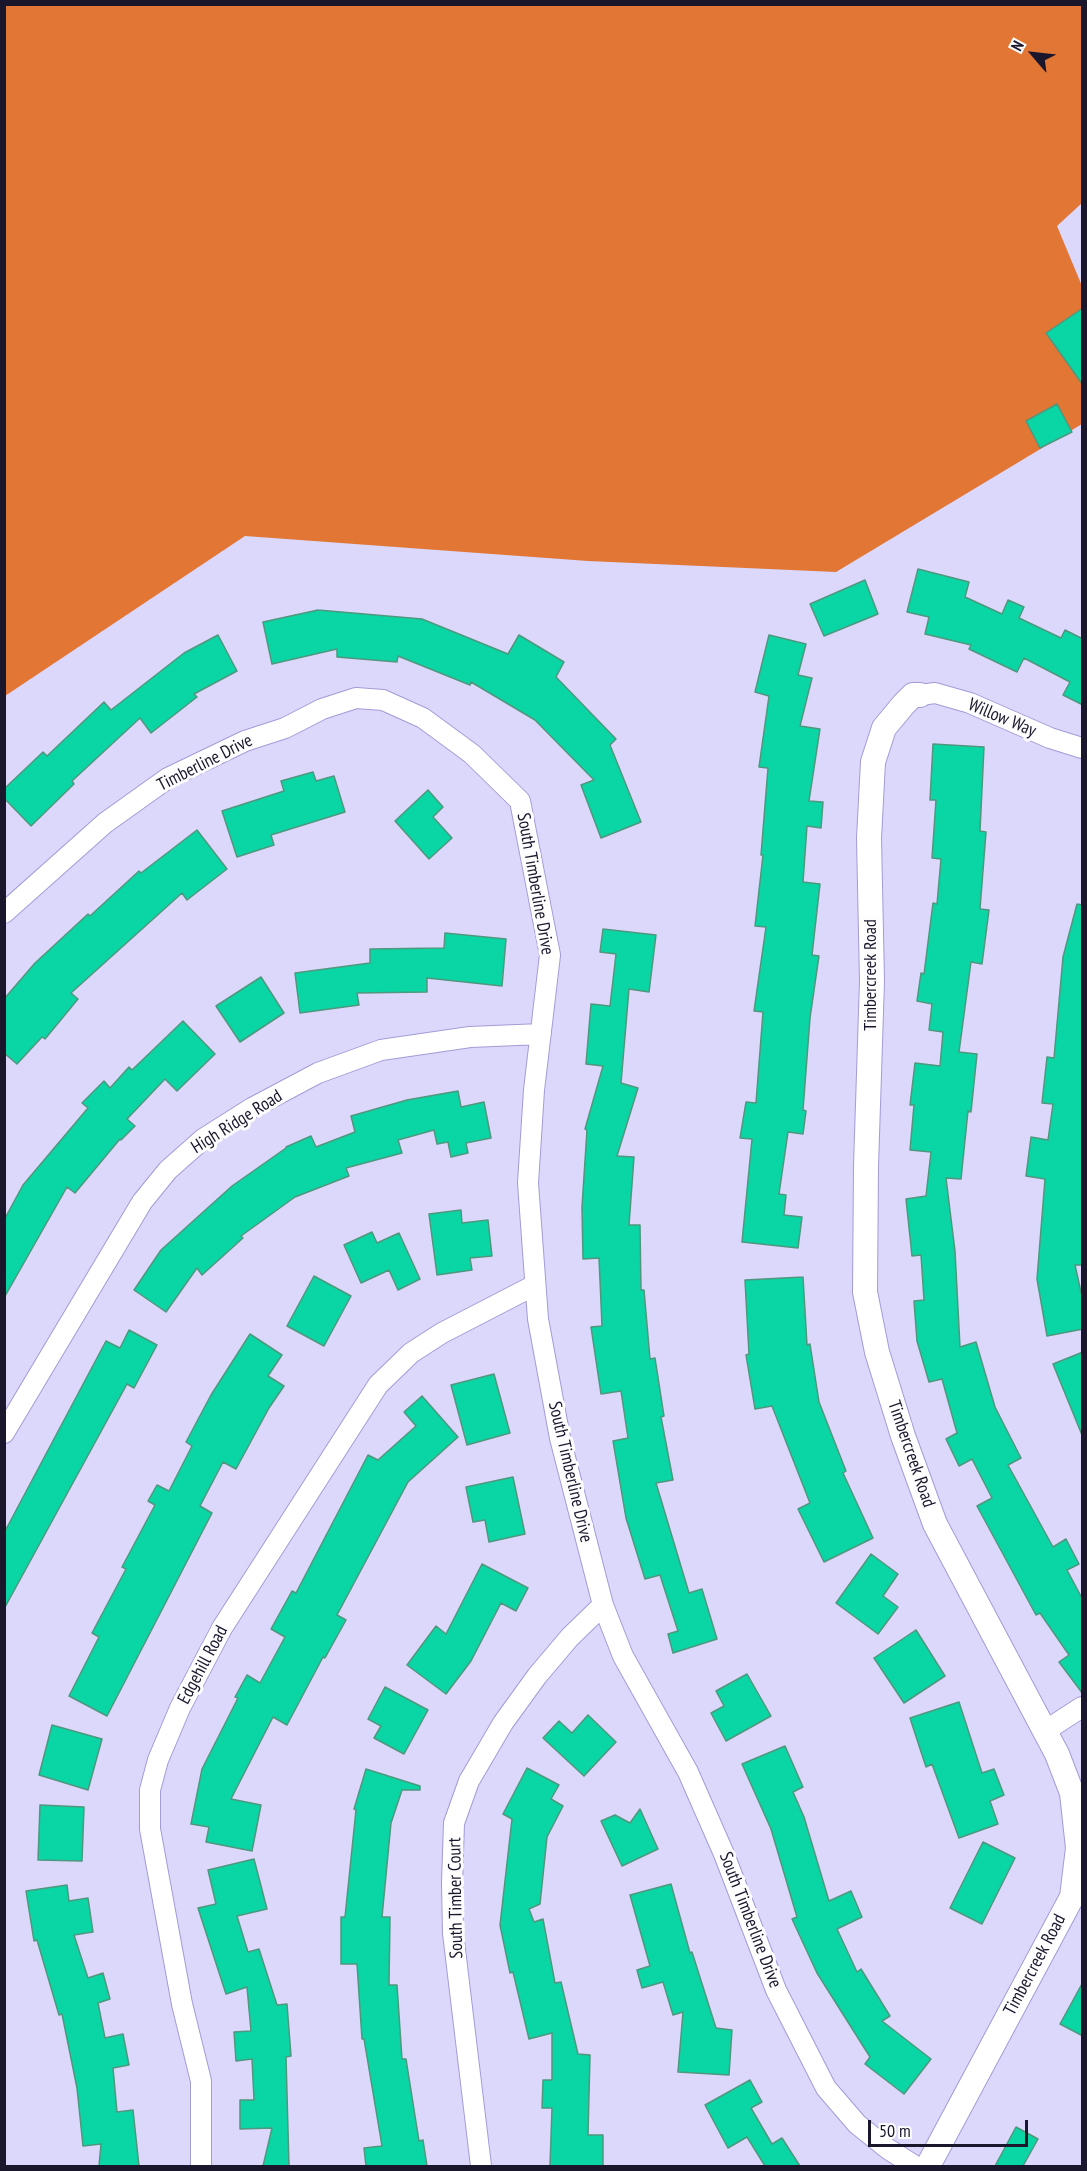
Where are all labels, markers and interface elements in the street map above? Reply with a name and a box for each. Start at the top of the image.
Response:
north arrow [1003,24,1063,84]
text: N [1006,37,1028,54]
street label: Willow Way [965,694,1039,742]
street label: Timberline Drive [154,730,256,796]
street label: South Timberline Drive [512,811,558,957]
street label: Timbercreek Road [860,919,882,1031]
street label: High Ridge Road [188,1086,286,1158]
street label: Timbercreek Road [883,1398,939,1510]
street label: South Timberline Drive [543,1400,597,1544]
street label: Edgehill Road [173,1622,233,1708]
street label: South Timber Court [444,1837,468,1959]
street label: South Timberline Drive [714,1849,786,1991]
street label: Timbercreek Road [999,1911,1071,2019]
scale bar [871,2108,1032,2146]
text: 50 m [879,2119,911,2142]

